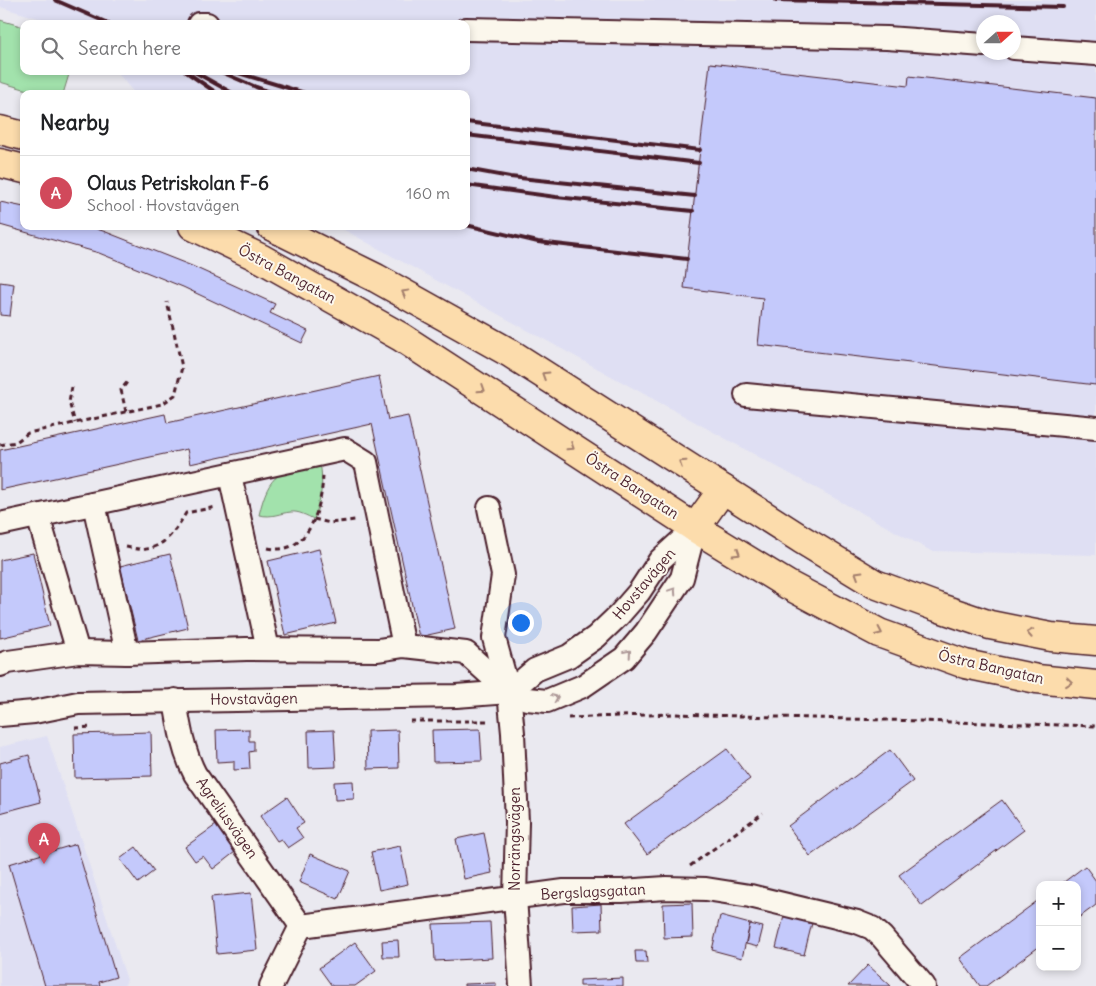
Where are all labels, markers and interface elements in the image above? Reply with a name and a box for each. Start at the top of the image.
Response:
north arrow [976,15,1021,60]
search box [20,20,470,75]
icon: search [38,34,66,62]
text: Search here [78,36,181,60]
text: Nearby [40,109,110,136]
text: Olaus Petriskolan F-6 [87,171,269,195]
text: A [51,183,61,203]
text: 160 m [406,183,450,203]
text: School · Hovstavägen [87,195,240,215]
street label: Östra Bangatan [235,240,340,307]
one-way arrow [401,290,410,300]
one-way arrow [542,372,551,381]
one-way arrow [476,383,485,392]
one-way arrow [566,441,575,450]
street label: Östra Bangatan [582,448,683,523]
one-way arrow [678,459,687,469]
street label: Hovstavägen [608,544,679,623]
one-way arrow [731,547,740,557]
one-way arrow [855,571,864,580]
one-way arrow [667,587,676,597]
your location [508,610,534,636]
one-way arrow [873,626,882,636]
one-way arrow [1026,628,1035,639]
street label: Östra Bangatan [936,645,1046,688]
one-way arrow [622,649,631,658]
one-way arrow [1065,676,1073,687]
street label: Hovstavägen [210,688,298,709]
one-way arrow [550,693,559,704]
street label: Agreliusvägen [192,773,263,862]
street label: Norrängsvägen [505,787,524,891]
pin: A [28,823,60,864]
street label: Bergslagsgatan [540,879,646,904]
map controls [1036,881,1081,971]
button: + [1036,881,1081,926]
button: − [1036,926,1081,971]

